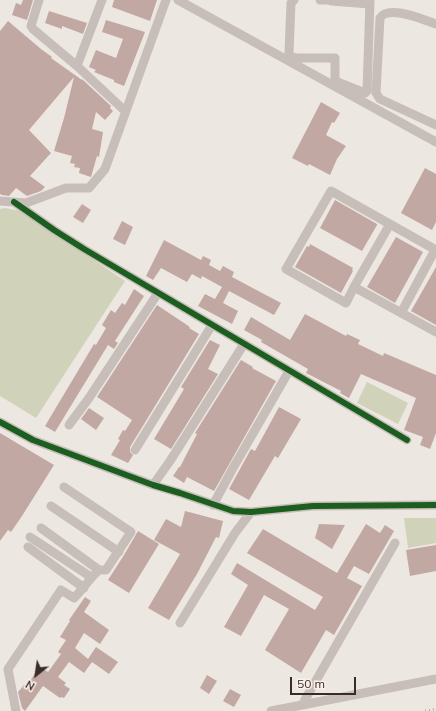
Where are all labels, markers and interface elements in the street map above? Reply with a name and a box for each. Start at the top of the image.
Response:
north arrow [16,655,56,695]
scale bar [292,669,358,695]
text: 50 m [297,676,325,691]
text: N [23,677,37,694]

